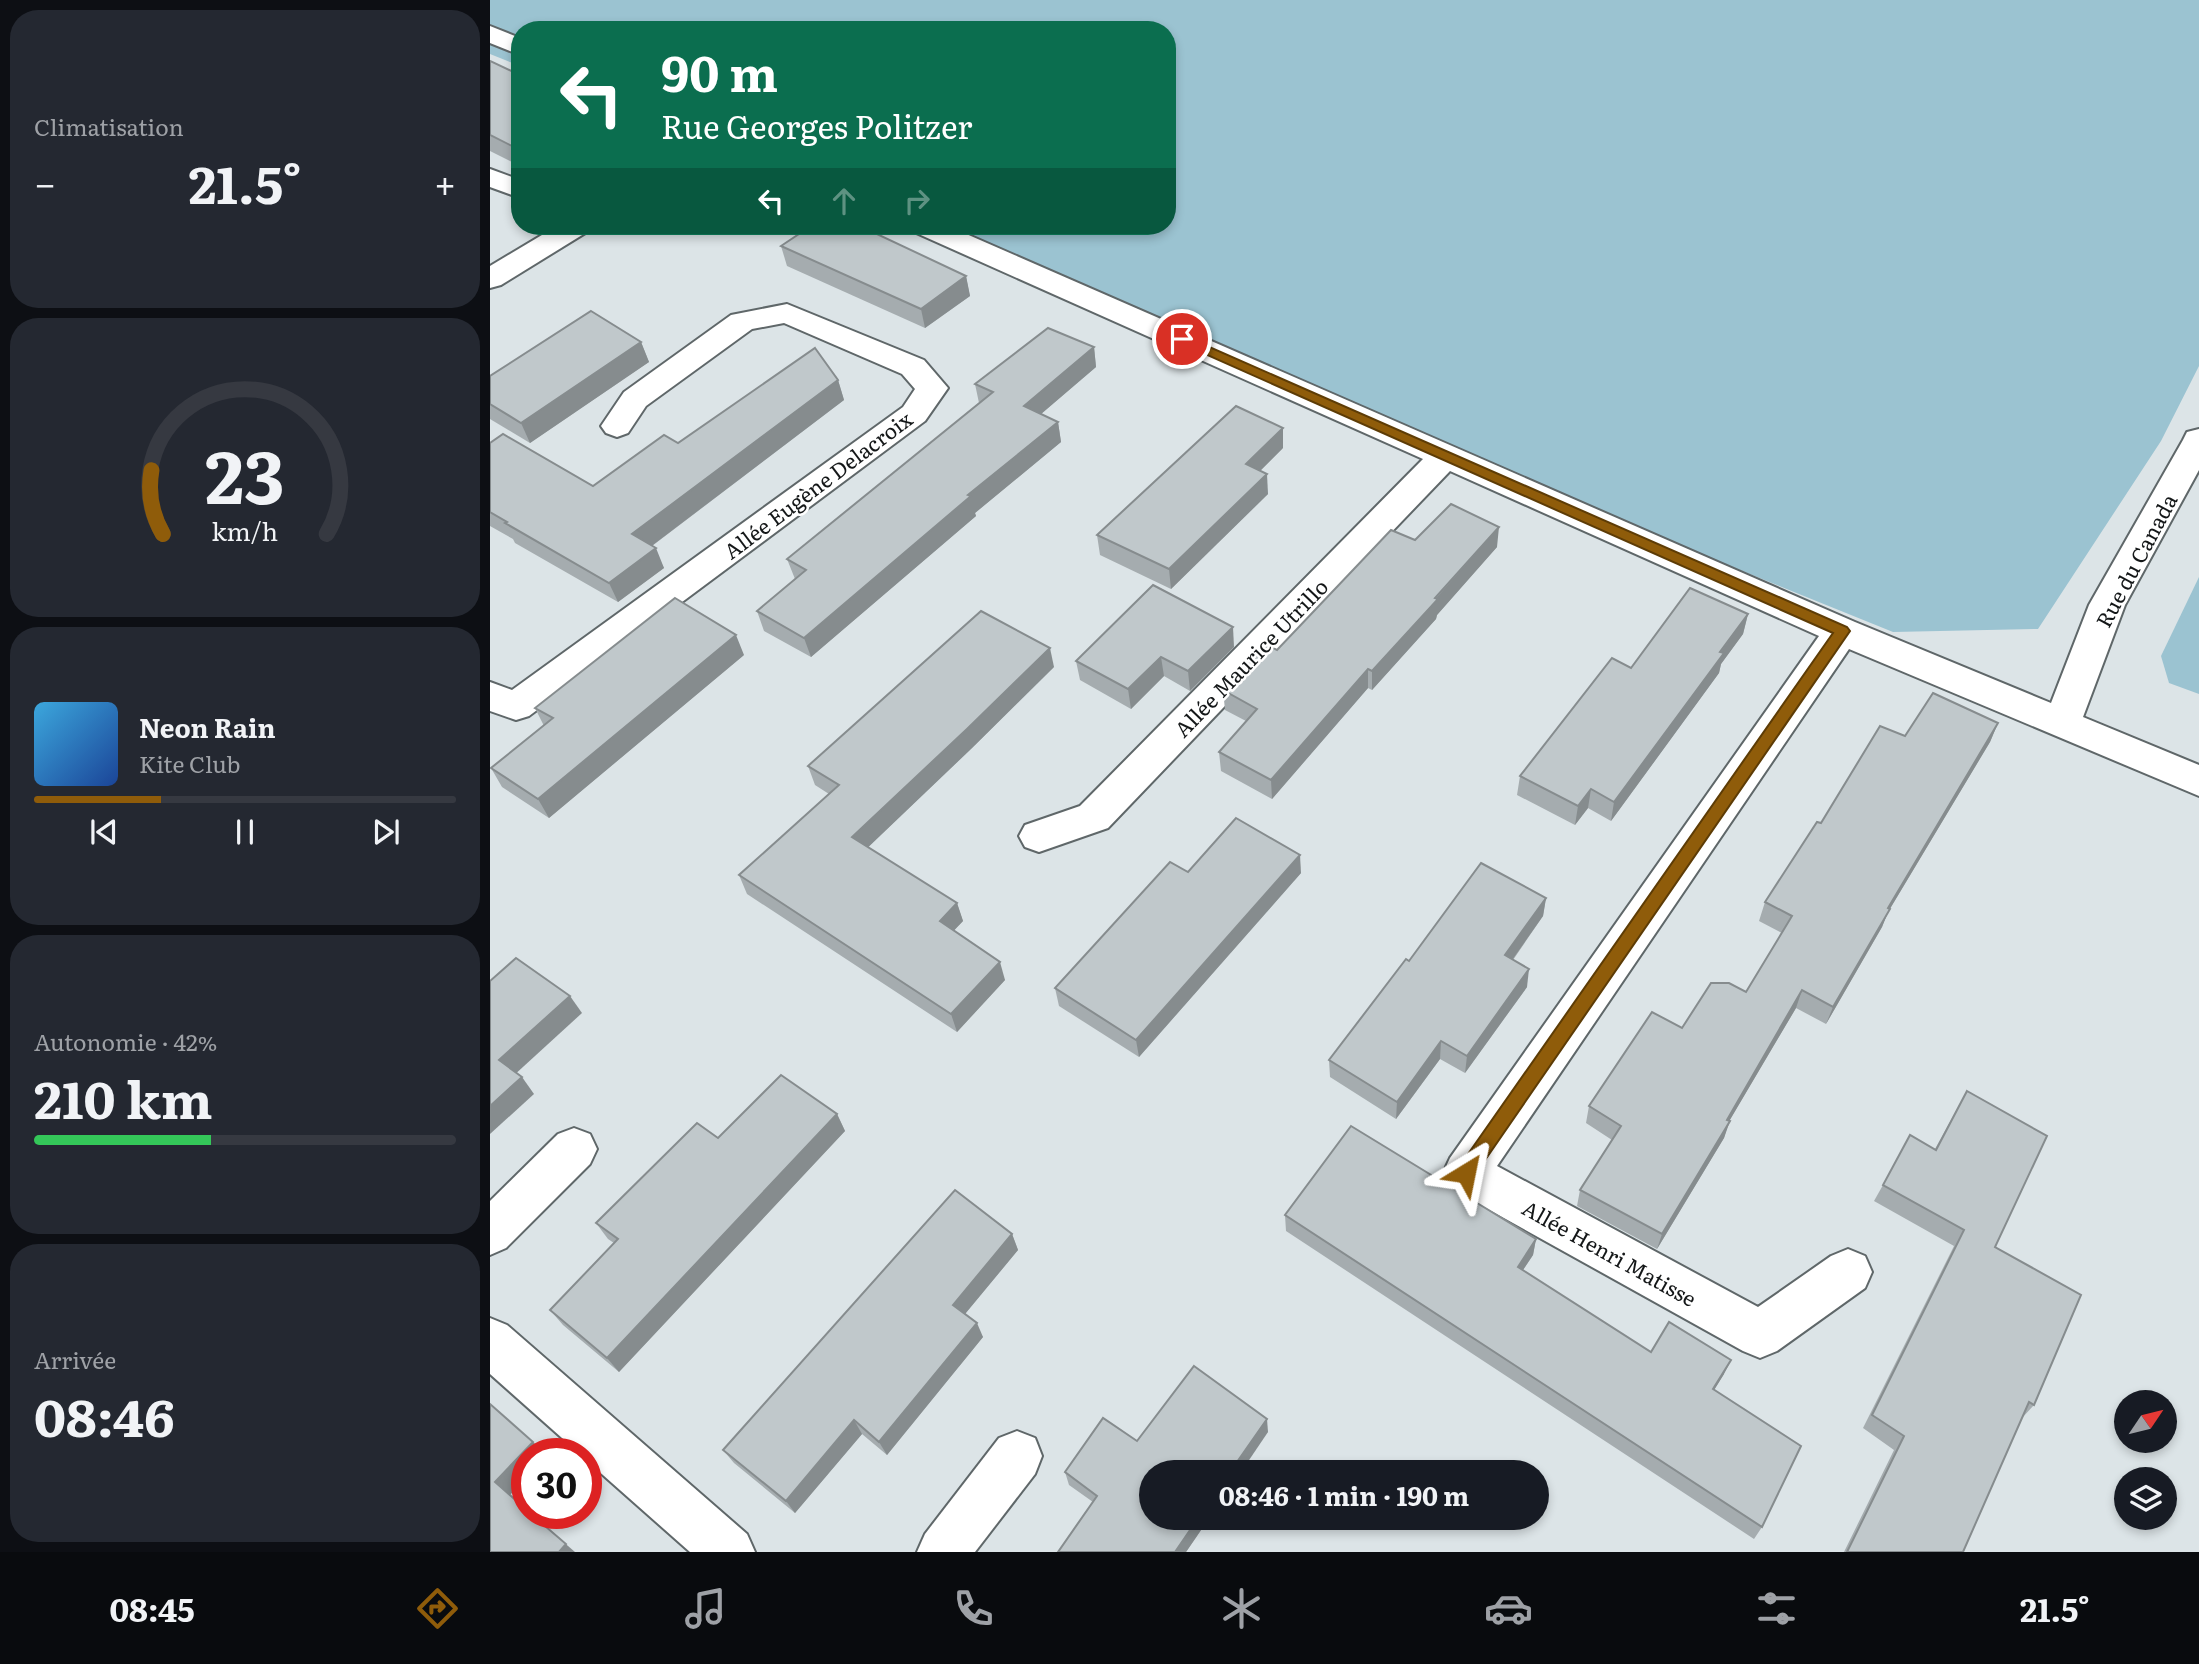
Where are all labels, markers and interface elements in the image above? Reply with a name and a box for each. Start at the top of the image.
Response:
text: 90 m [661,34,778,107]
icon: left [546,49,637,140]
text: Rue Georges Politzer [661,101,972,149]
text: Climatisation [34,109,184,143]
text: 21.5° [188,143,302,220]
text: − [34,153,56,210]
text: + [434,153,456,210]
icon: left [752,182,790,220]
icon: ahead [825,182,863,220]
icon: right [898,182,936,220]
pin [1152,309,1212,369]
icon: arrive [1163,320,1201,358]
street label: Allée Eugène Delacroix [716,403,918,565]
text: 23 [205,418,285,526]
street label: Rue du Canada [2087,487,2184,632]
text: km/h [212,511,278,548]
street label: Allée Maurice Utrillo [1166,571,1334,743]
text: Neon Rain [139,707,276,746]
text: Kite Club [139,746,240,780]
icon: previous [85,813,123,851]
icon: pause [226,813,264,851]
icon: next [367,813,405,851]
text: Autonomie · 42% [34,1024,217,1058]
text: 210 km [34,1058,213,1135]
position arrow [1429,1136,1503,1210]
street label: Allée Henri Matisse [1517,1191,1703,1313]
text: Arrivée [34,1342,116,1376]
text: 08:46 [34,1376,175,1453]
north arrow [2114,1390,2177,1452]
map controls [2114,1390,2177,1530]
speed limit sign: 30 [511,1438,602,1529]
button: layers [2114,1467,2177,1530]
text: 08:46 · 1 min · 190 m [1219,1475,1469,1514]
text: 08:45 [109,1584,195,1632]
icon: directions [413,1584,462,1633]
icon: music [681,1584,730,1633]
icon: phone [949,1584,998,1633]
icon: climate [1217,1584,1266,1633]
icon: car [1484,1584,1533,1633]
icon: filters [1752,1584,1801,1633]
text: 21.5° [2020,1584,2090,1632]

